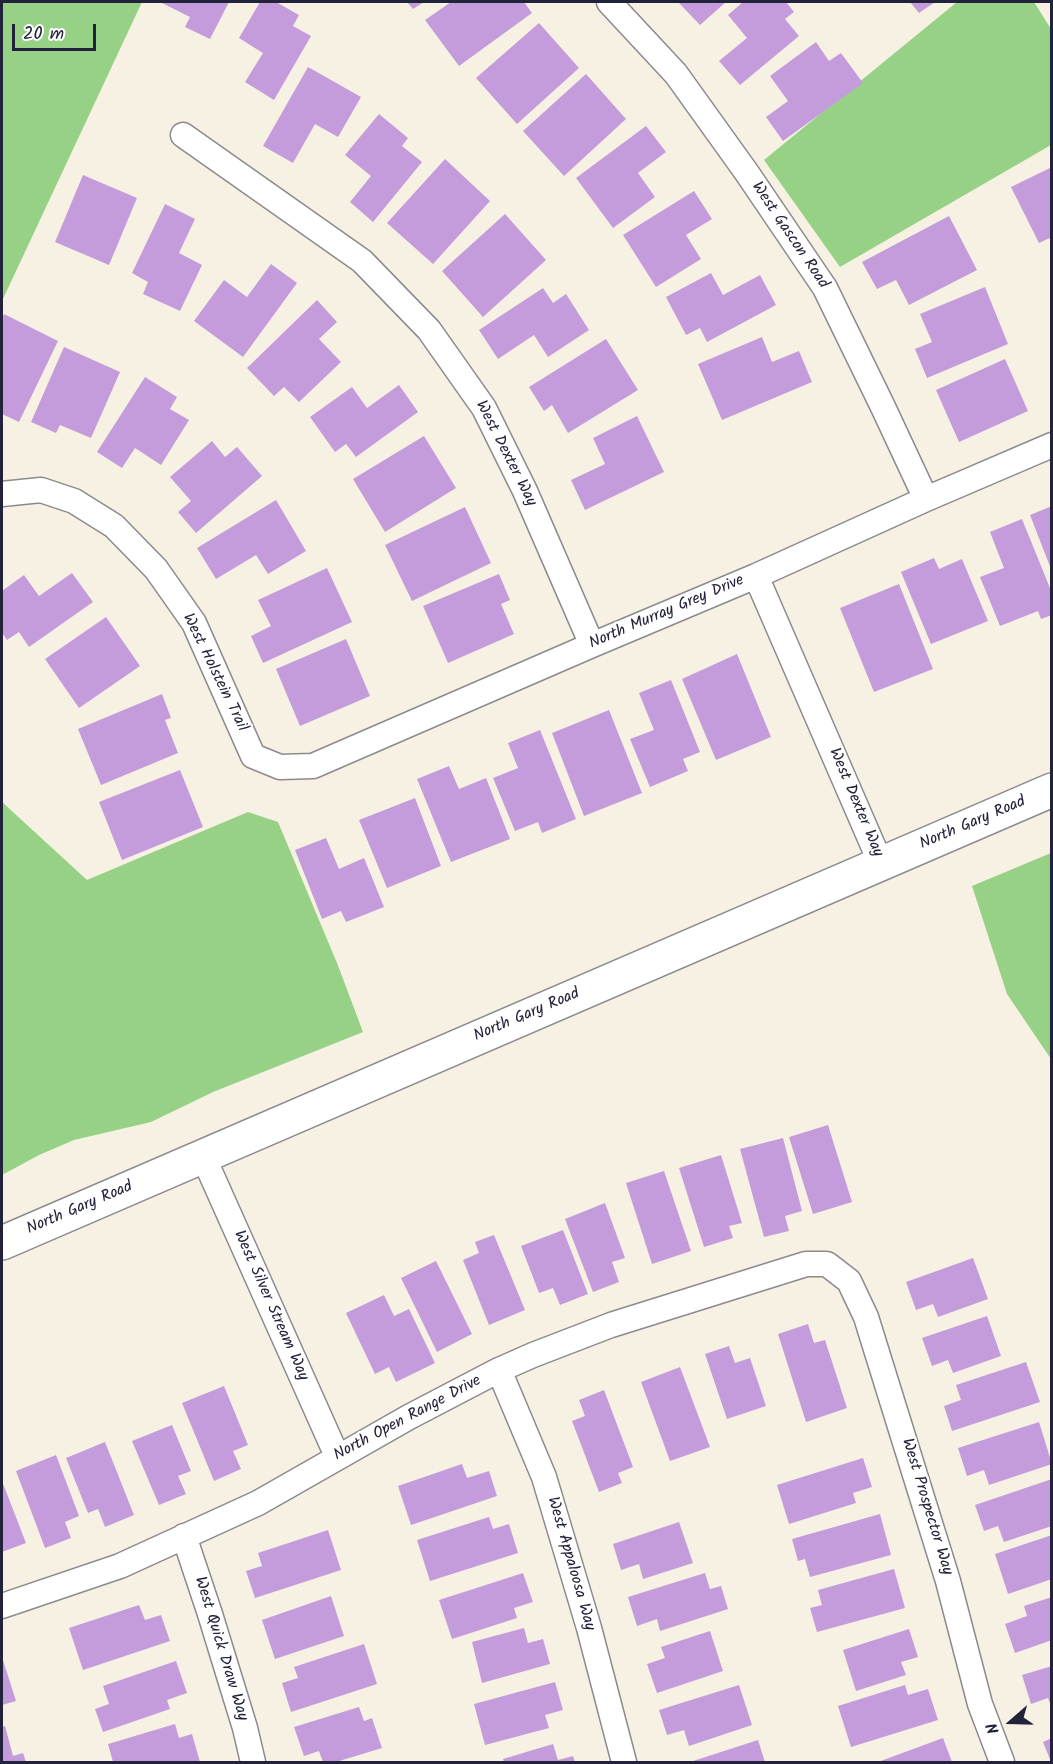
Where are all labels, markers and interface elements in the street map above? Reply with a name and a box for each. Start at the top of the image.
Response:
scale bar [15,12,99,50]
text: 20 m [23,20,64,49]
street label: West Gascon Road [746,179,832,293]
street label: West Dexter Way [470,398,540,510]
street label: North Murray Grey Drive [587,572,747,654]
street label: West Holstein Trail [177,611,251,735]
street label: West Dexter Way [823,746,887,860]
street label: North Gary Road [917,793,1029,855]
street label: North Gary Road [471,985,583,1047]
street label: North Gary Road [24,1178,136,1240]
street label: West Silver Stream Way [228,1228,312,1384]
street label: North Open Range Drive [331,1372,485,1466]
street label: West Prospector Way [896,1436,956,1578]
street label: West Appaloosa Way [542,1495,598,1633]
street label: West Quick Draw Way [189,1575,251,1723]
north arrow [981,1692,1041,1752]
text: N [980,1719,1007,1737]

